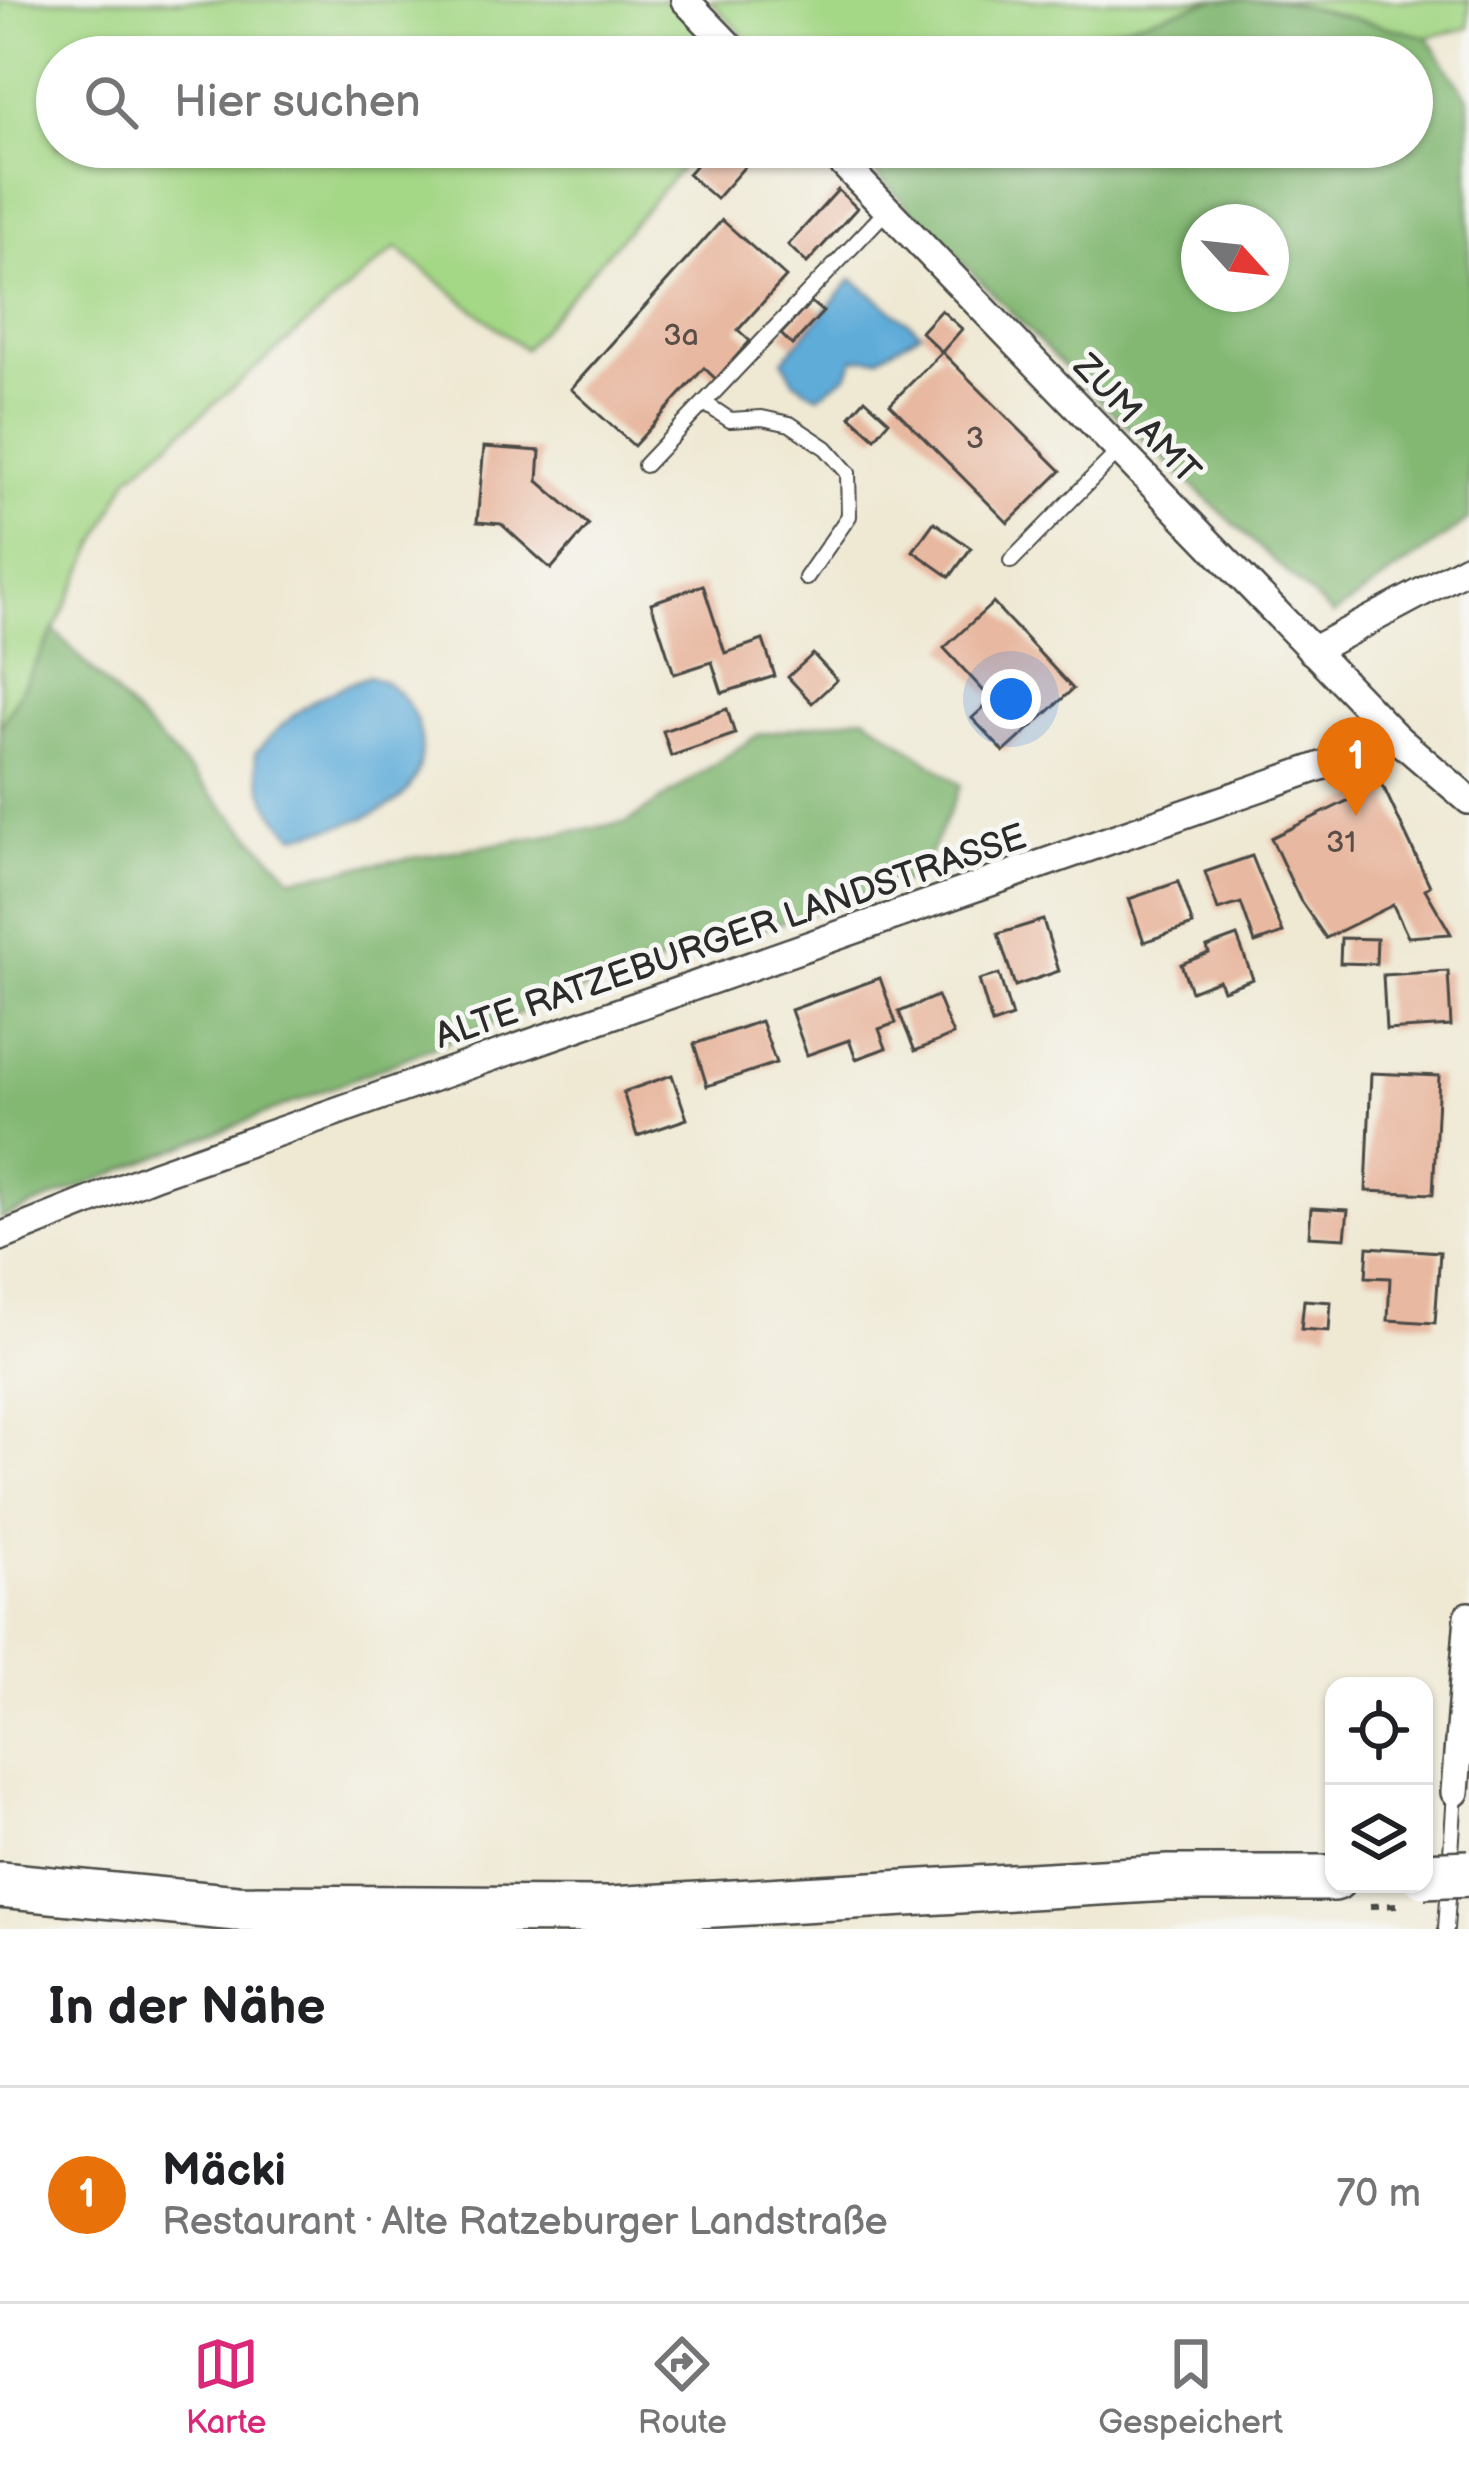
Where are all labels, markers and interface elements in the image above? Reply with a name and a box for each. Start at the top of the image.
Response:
search box [36,36,1433,168]
icon: search [78,69,144,135]
text: Hier suchen [174,75,421,130]
north arrow [1181,204,1289,312]
house number: 3a [663,318,699,354]
street label: ZUM AMT [1063,345,1209,494]
house number: 3 [966,421,984,457]
your location [981,669,1041,729]
pin: 1 [1317,717,1395,816]
street label: ALTE RATZEBURGER LANDSTRASSE [430,816,1032,1059]
house number: 31 [1326,825,1356,861]
map controls [1325,1677,1433,1893]
button: locate [1325,1677,1433,1785]
button: layers [1325,1785,1433,1893]
text: In der Nähe [48,1977,326,2038]
text: Mäcki [162,2144,286,2199]
text: 1 [79,2171,95,2218]
text: 70 m [1336,2171,1421,2218]
text: Restaurant · Alte Ratzeburger Landstraße [162,2199,888,2246]
tab: Karte [186,2331,266,2443]
tab: Route [638,2331,727,2443]
tab: Gespeichert [1098,2331,1283,2443]

